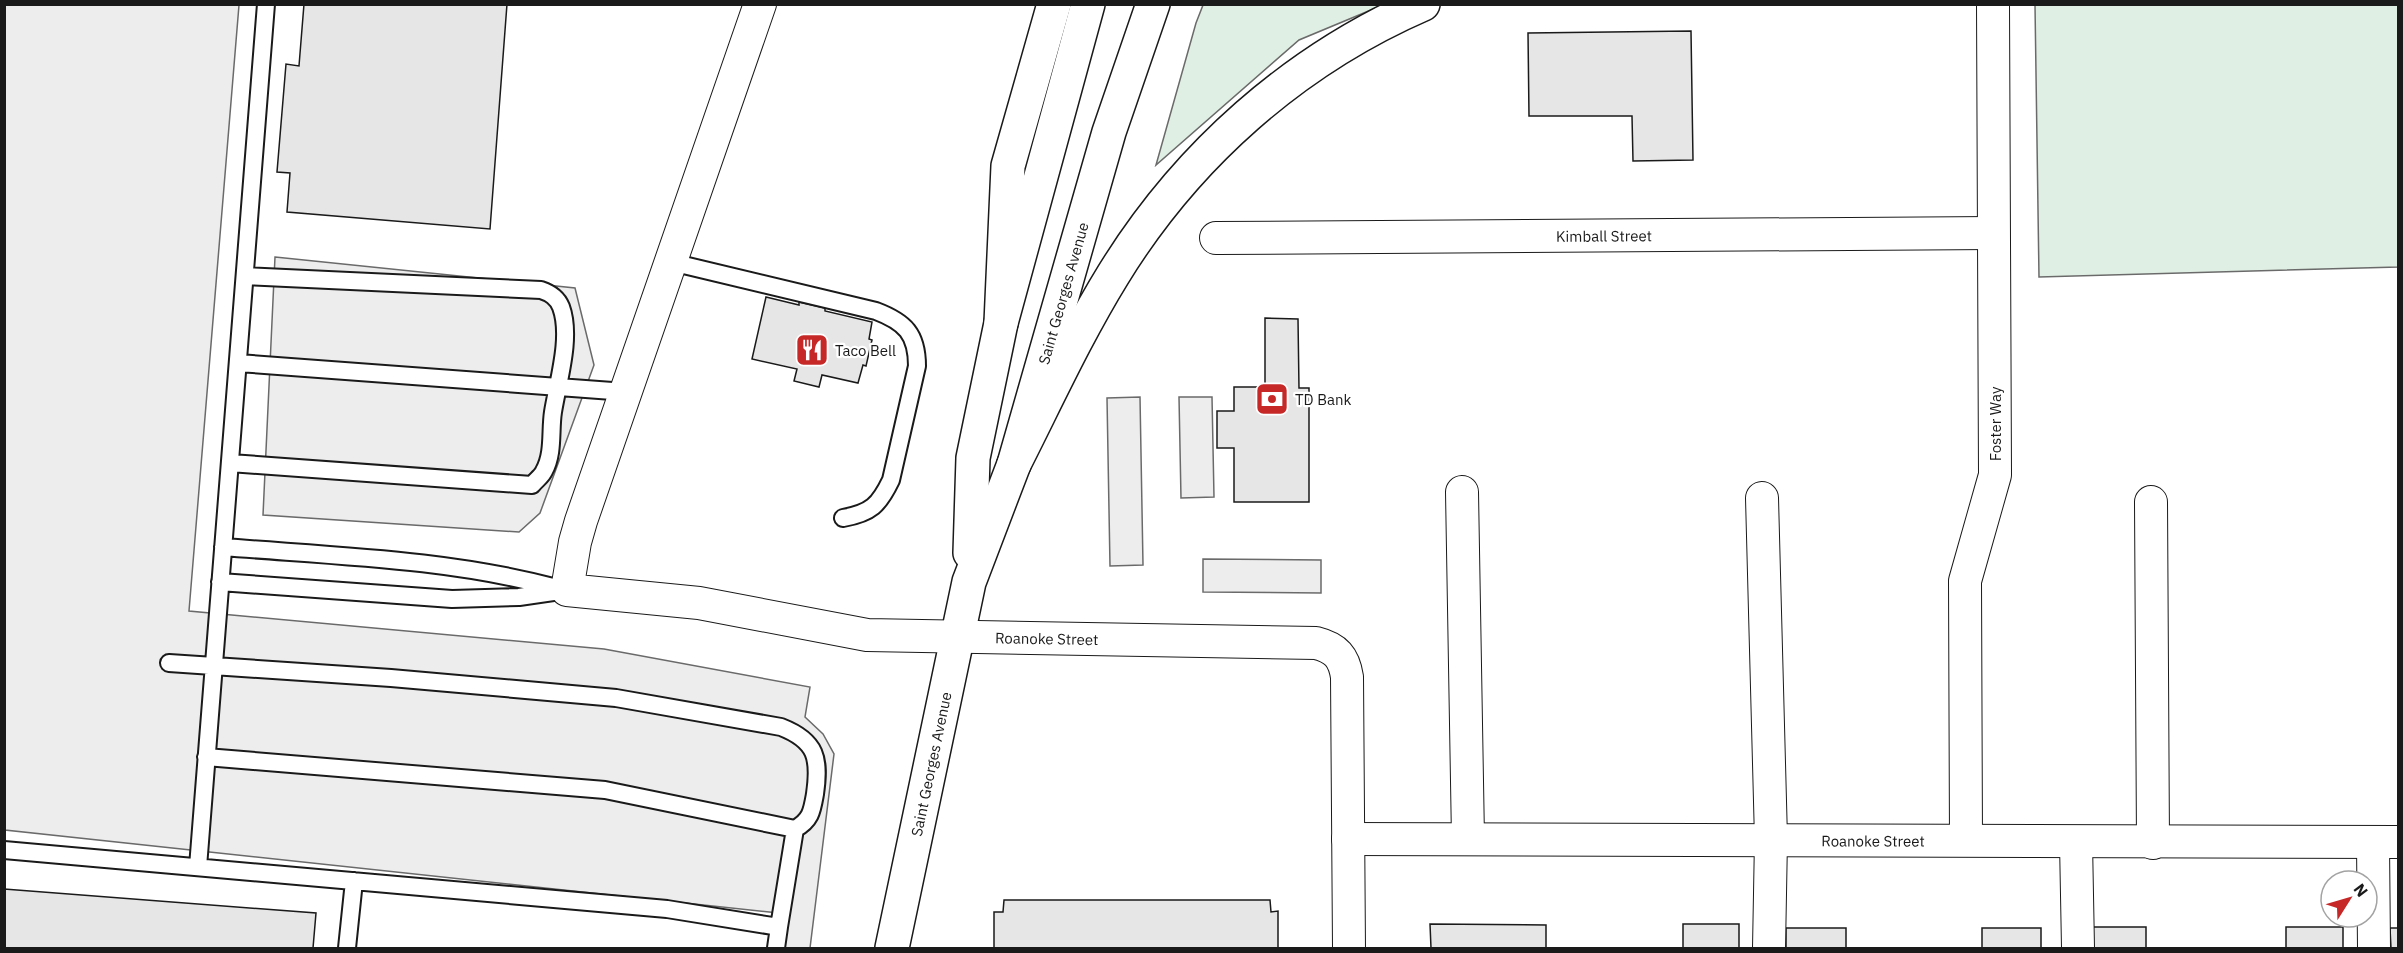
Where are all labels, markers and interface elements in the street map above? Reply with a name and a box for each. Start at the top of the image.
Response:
street label: Saint Georges Avenue [1034,220,1092,367]
street label: Kimball Street [1556,226,1652,245]
restaurant icon: Taco Bell [794,332,830,368]
place label: Taco Bell [835,341,896,360]
bank icon: TD Bank [1254,381,1290,417]
street label: Foster Way [1986,386,2005,461]
place label: TD Bank [1295,390,1352,409]
street label: Roanoke Street [995,628,1099,649]
street label: Saint Georges Avenue [906,690,955,838]
street label: Roanoke Street [1821,831,1925,850]
north arrow [2319,869,2379,929]
text: N [2350,879,2372,901]

